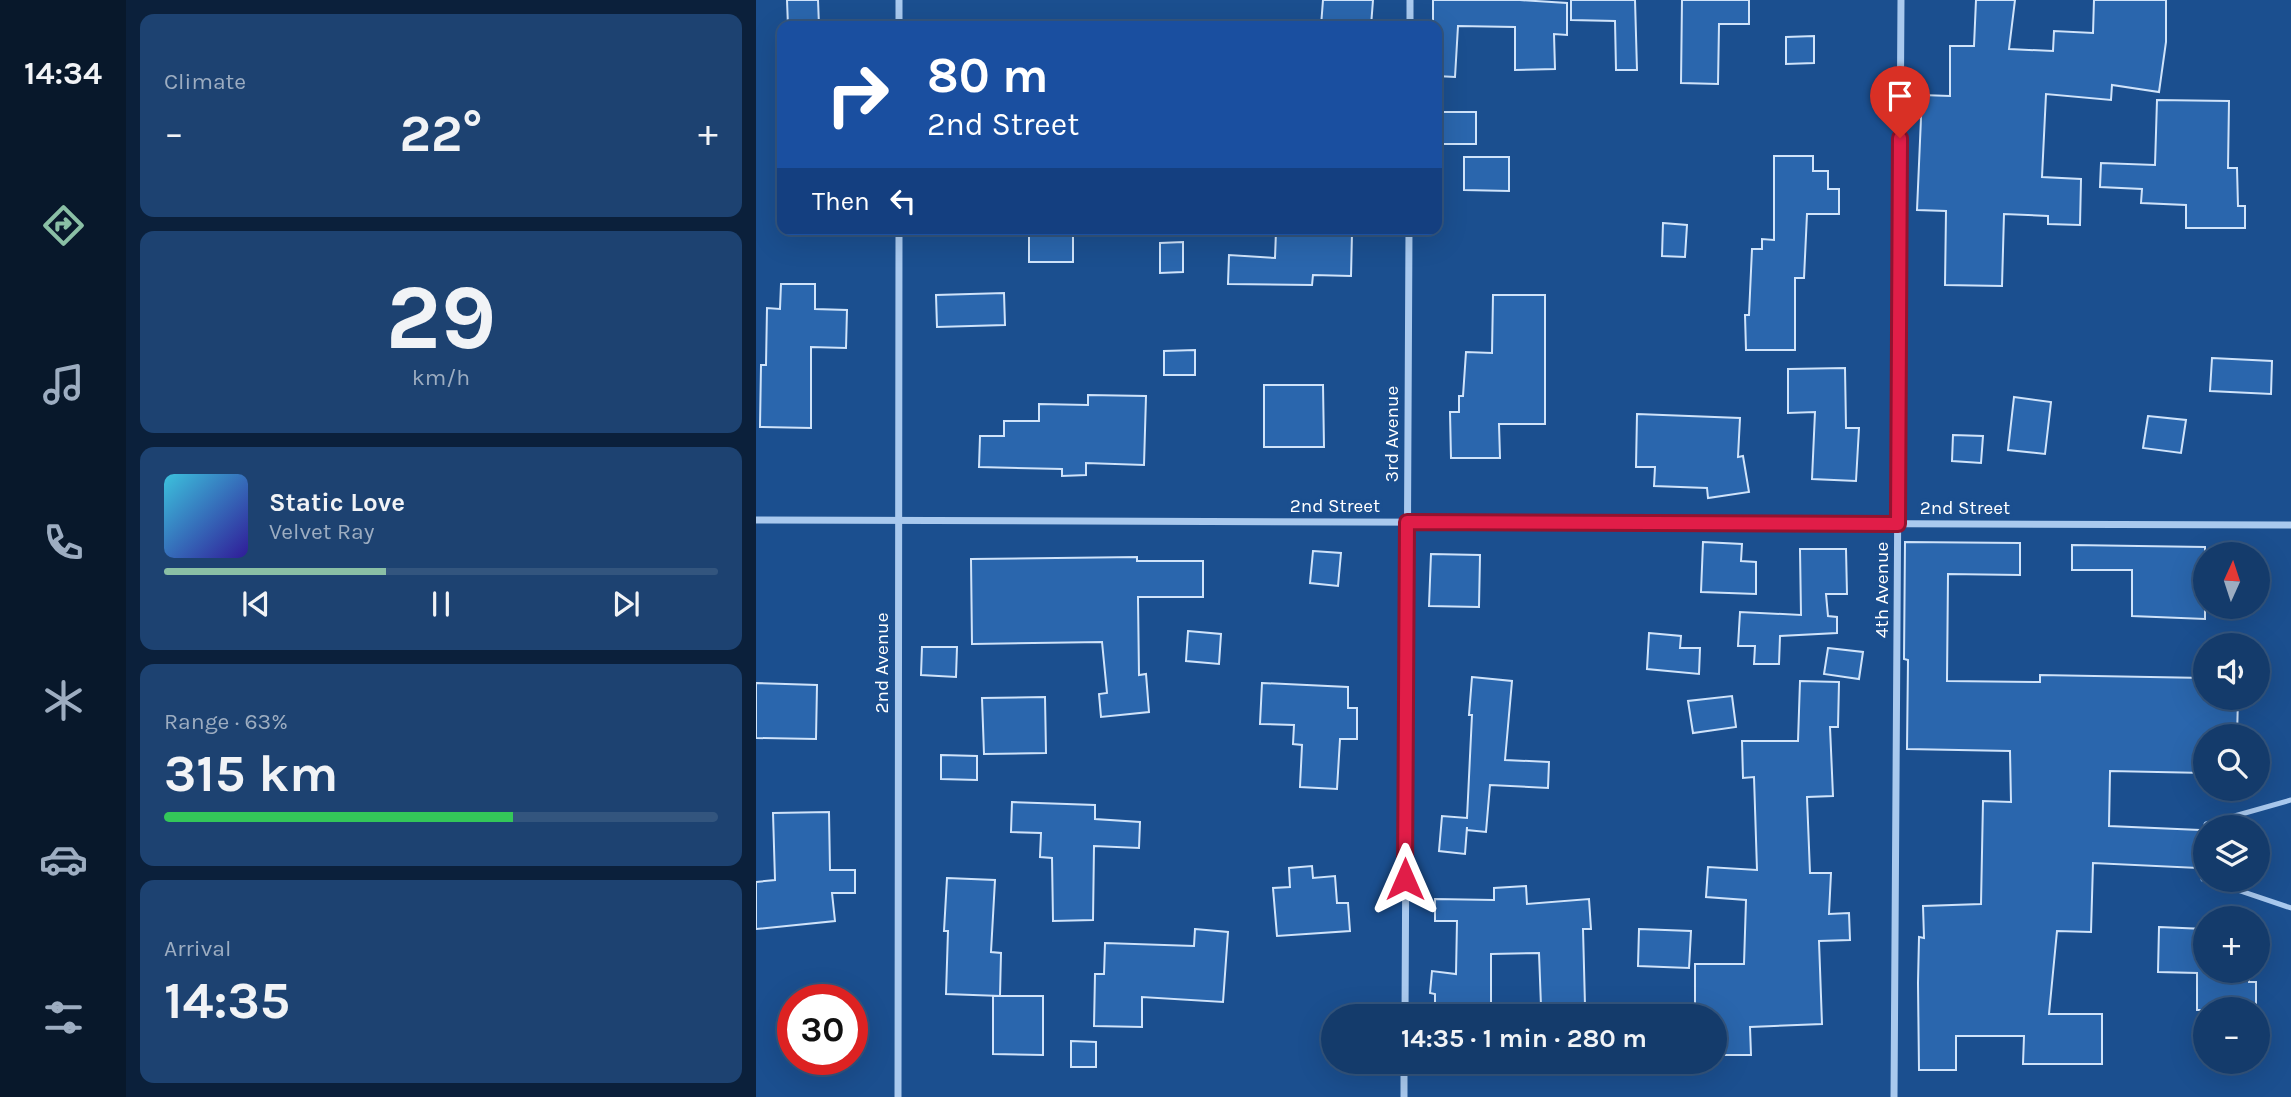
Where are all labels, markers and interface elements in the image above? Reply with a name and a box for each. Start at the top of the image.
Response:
text: 80 m [927,47,1049,104]
icon: right [812,49,903,140]
text: 14:34 [24,55,102,92]
pin [1870,66,1930,138]
text: Climate [164,68,246,95]
icon: arrive [1881,77,1919,115]
text: 22° [399,103,483,164]
text: 2nd Street [927,106,1079,143]
text: − [164,111,184,156]
text: + [698,111,718,156]
icon: left [884,182,922,220]
text: Then [812,186,870,217]
icon: directions [39,201,88,250]
text: 29 [386,265,496,371]
icon: music [39,360,88,409]
text: km/h [412,364,470,391]
street label: 3rd Avenue [1381,386,1403,482]
text: Static Love [269,487,405,518]
street label: 2nd Street [1290,495,1380,517]
street label: 2nd Street [1920,497,2010,519]
icon: phone [39,518,88,567]
text: Velvet Ray [269,518,374,545]
street label: 4th Avenue [1871,542,1893,638]
north arrow [2193,542,2270,620]
map controls [2193,542,2270,1074]
icon: previous [237,585,275,623]
icon: pause [422,585,460,623]
icon: next [607,585,645,623]
street label: 2nd Avenue [871,613,893,713]
button: sound [2193,633,2270,710]
icon: climate [39,676,88,725]
text: Range · 63% [164,708,288,735]
button: search [2193,724,2270,801]
text: 315 km [164,743,338,804]
button: layers [2193,815,2270,892]
icon: car [39,835,88,884]
position arrow [1368,842,1442,916]
button: + [2193,906,2270,983]
text: Arrival [164,935,231,962]
text: 14:35 [164,970,290,1031]
speed limit sign: 30 [777,984,868,1075]
icon: filters [39,993,88,1042]
button: − [2193,997,2270,1074]
text: 14:35 · 1 min · 280 m [1401,1023,1647,1054]

